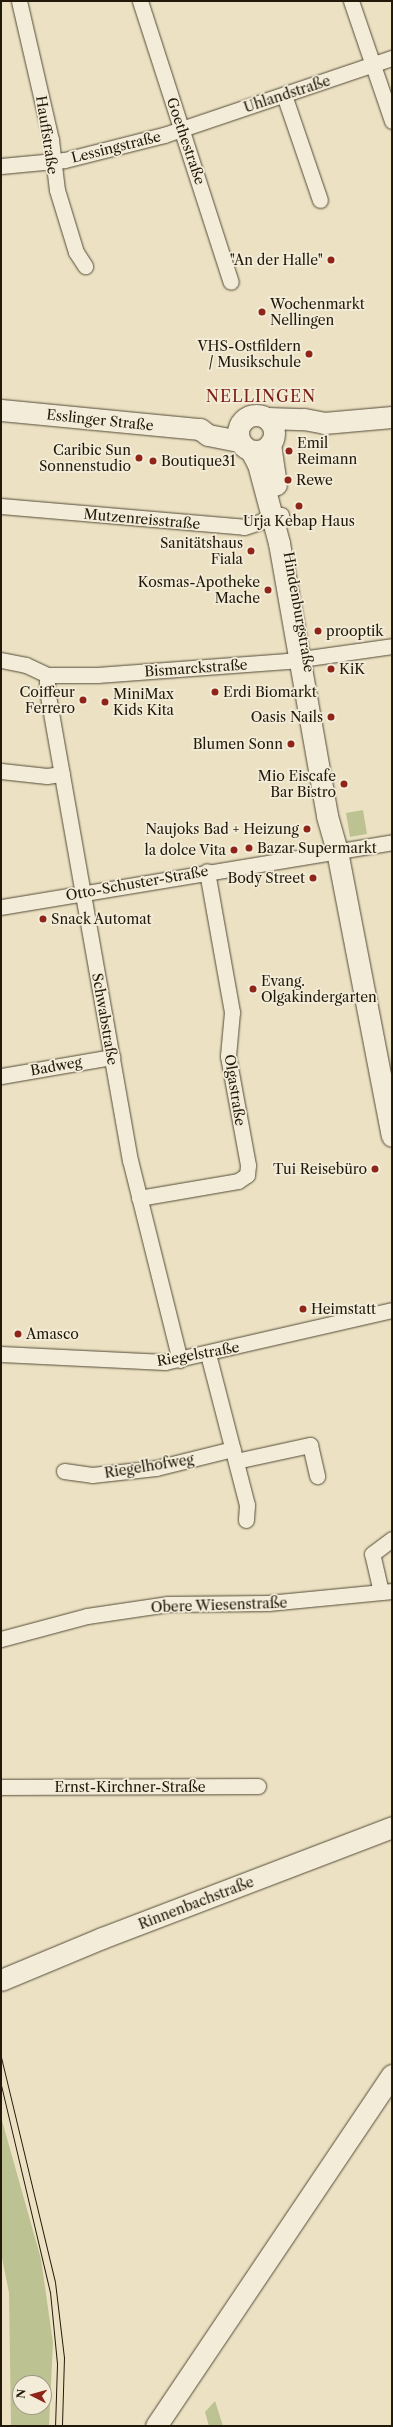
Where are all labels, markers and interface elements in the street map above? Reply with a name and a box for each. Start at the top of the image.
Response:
street label: Uhlandstraße [242,72,332,116]
street label: Hauffstraße [33,95,61,175]
street label: Goethestraße [163,95,209,187]
street label: Lessingstraße [70,128,162,166]
place label: "An der Halle" [229,252,323,268]
marker: "An der Halle" [326,255,336,265]
place label: Wochenmarkt Nellingen [270,296,365,328]
marker: Wochenmarkt Nellingen [257,307,267,317]
place label: VHS-Ostfildern / Musikschule [198,338,301,370]
marker: VHS-Ostfildern / Musikschule [304,349,314,359]
district label: NELLINGEN [206,386,316,406]
street label: Esslinger Straße [45,406,155,434]
place label: Emil Reimann [297,435,357,468]
place label: Caribic Sun Sonnenstudio [39,442,131,474]
marker: Emil Reimann [284,446,294,456]
marker: Caribic Sun Sonnenstudio [134,453,144,463]
place label: Boutique31 [161,453,236,469]
marker: Boutique31 [148,456,158,466]
place label: Rewe [296,472,333,488]
marker: Rewe [283,475,293,485]
marker: Urja Kebap Haus [294,501,304,511]
street label: Mutzenreisstraße [83,506,201,532]
place label: Urja Kebap Haus [243,513,355,529]
place label: Sanitätshaus Fiala [160,535,243,568]
marker: Sanitätshaus Fiala [246,546,256,556]
street label: Hindenburgstraße [280,550,318,674]
place label: Kosmas-Apotheke Mache [138,574,260,606]
marker: Kosmas-Apotheke Mache [263,585,273,595]
place label: prooptik [326,623,383,639]
marker: prooptik [313,626,323,636]
street label: Bismarckstraße [144,656,248,680]
place label: KiK [339,661,365,677]
marker: KiK [326,664,336,674]
place label: Coiffeur Ferrero [20,684,75,716]
place label: Erdi Biomarkt [223,684,317,700]
place label: MiniMax Kids Kita [113,686,174,718]
marker: Erdi Biomarkt [210,687,220,697]
marker: Coiffeur Ferrero [78,695,88,705]
marker: MiniMax Kids Kita [100,697,110,707]
place label: Oasis Nails [251,709,323,725]
marker: Oasis Nails [326,712,336,722]
place label: Blumen Sonn [193,736,283,752]
marker: Blumen Sonn [286,739,296,749]
place label: Mio Eiscafe Bar Bistro [258,768,336,800]
marker: Mio Eiscafe Bar Bistro [339,779,349,789]
place label: Naujoks Bad + Heizung [145,821,299,837]
marker: Naujoks Bad + Heizung [302,824,312,834]
place label: Bazar Supermarkt [257,840,377,856]
place label: la dolce Vita [144,842,226,858]
marker: Bazar Supermarkt [244,843,254,853]
marker: la dolce Vita [229,845,239,855]
street label: Otto-Schuster-Straße [64,862,210,904]
place label: Body Street [227,870,305,886]
marker: Body Street [308,873,318,883]
place label: Snack Automat [51,911,152,927]
marker: Snack Automat [38,914,48,924]
street label: Schwabstraße [89,972,121,1066]
place label: Evang. Olgakindergarten [261,973,377,1006]
marker: Evang. Olgakindergarten [248,984,258,994]
street label: Badweg [29,1053,83,1079]
street label: Olgastraße [221,1053,249,1127]
place label: Tui Reisebüro [273,1161,367,1177]
marker: Tui Reisebüro [370,1164,380,1174]
place label: Heimstatt [311,1301,376,1317]
marker: Heimstatt [298,1304,308,1314]
place label: Amasco [26,1326,79,1342]
marker: Amasco [13,1329,23,1339]
street label: Riegelstraße [155,1338,241,1370]
street label: Riegelhofweg [103,1451,195,1481]
street label: Obere Wiesenstraße [150,1594,288,1616]
street label: Ernst-Kirchner-Straße [54,1779,206,1795]
street label: Rinnenbachstraße [136,1873,256,1933]
north arrow [12,2375,52,2415]
text: N [14,2388,29,2399]

